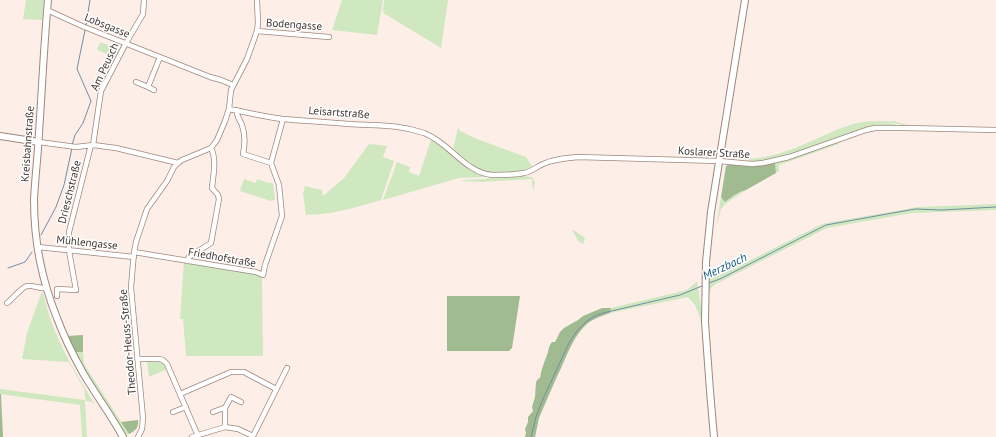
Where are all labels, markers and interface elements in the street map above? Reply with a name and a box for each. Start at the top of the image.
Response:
street label: Lobsgasse [82,11,132,41]
street label: Bodengasse [266,16,322,34]
street label: Am Peusch [88,41,122,93]
street label: Leisartstraße [308,104,370,122]
street label: Kreisbahnstraße [19,105,37,183]
street label: Koslarer Straße [678,145,750,161]
street label: Drieschstraße [56,159,84,225]
street label: Mühlengasse [56,233,118,253]
street label: Friedhofstraße [187,246,257,270]
water label: Merzbach [701,251,749,283]
street label: Theodor-Heuss-Straße [117,289,139,395]

